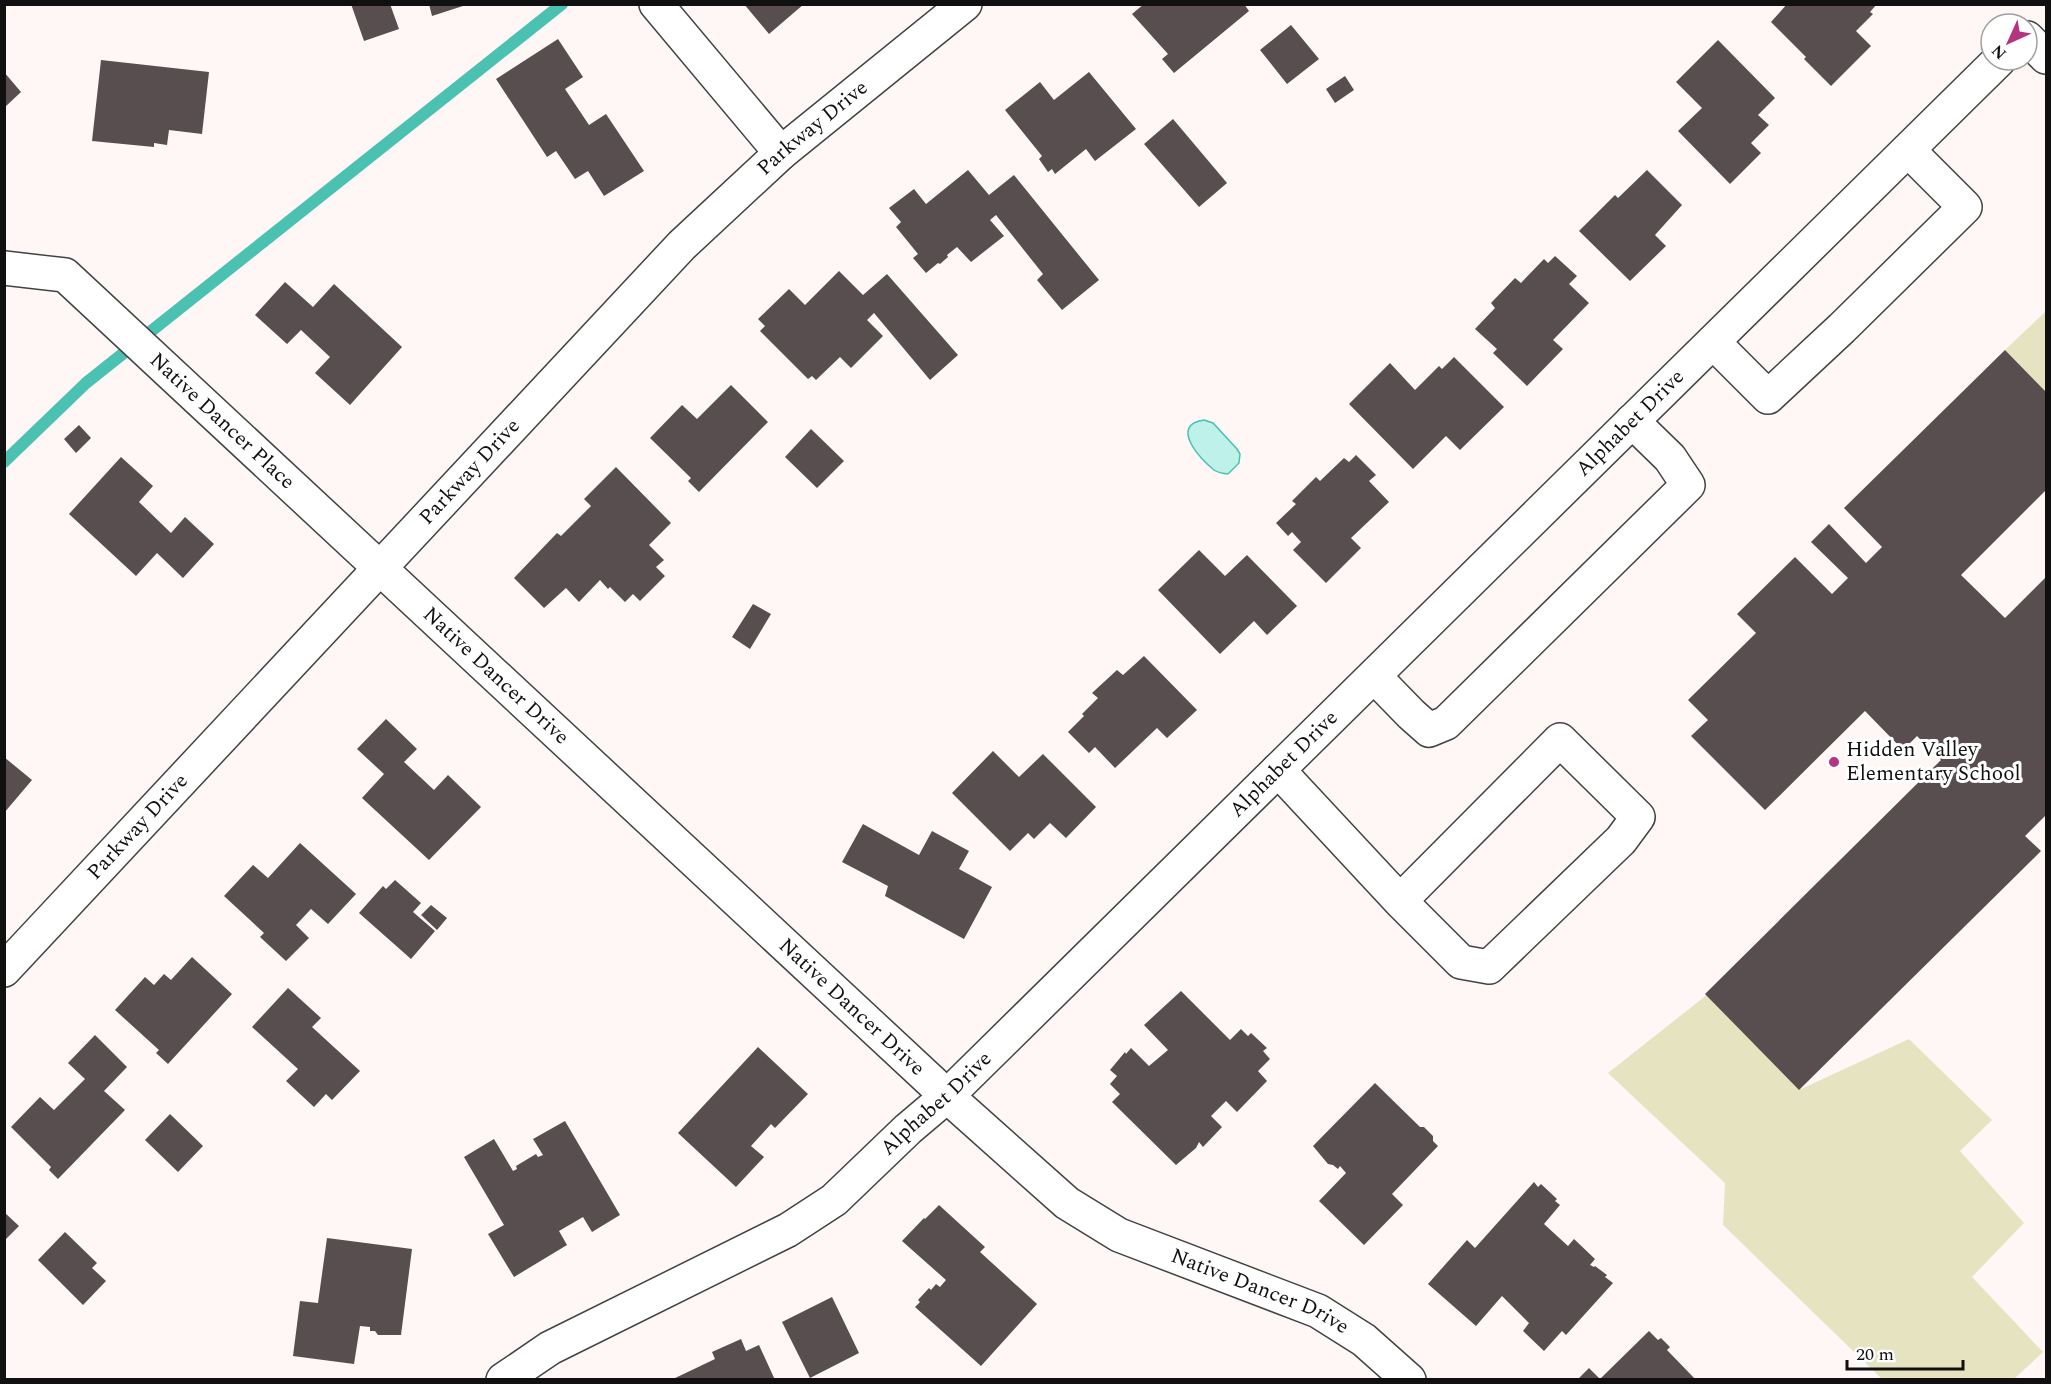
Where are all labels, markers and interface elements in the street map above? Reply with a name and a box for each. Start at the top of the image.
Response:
north arrow [1979,12,2039,72]
text: N [1986,39,2012,65]
street label: Parkway Drive [750,72,875,184]
street label: Native Dancer Place [142,345,302,497]
street label: Alphabet Drive [1568,362,1692,484]
street label: Parkway Drive [412,411,528,533]
street label: Native Dancer Drive [415,599,576,753]
street label: Alphabet Drive [1222,703,1346,825]
place label: Hidden Valley Elementary School [1846,734,2021,790]
marker: Hidden Valley Elementary School [1827,755,1841,769]
street label: Parkway Drive [80,766,196,887]
street label: Native Dancer Drive [771,931,932,1084]
street label: Alphabet Drive [873,1044,1000,1163]
street label: Native Dancer Drive [1166,1240,1355,1343]
scale bar [1847,1333,1962,1371]
text: 20 m [1856,1341,1894,1368]

